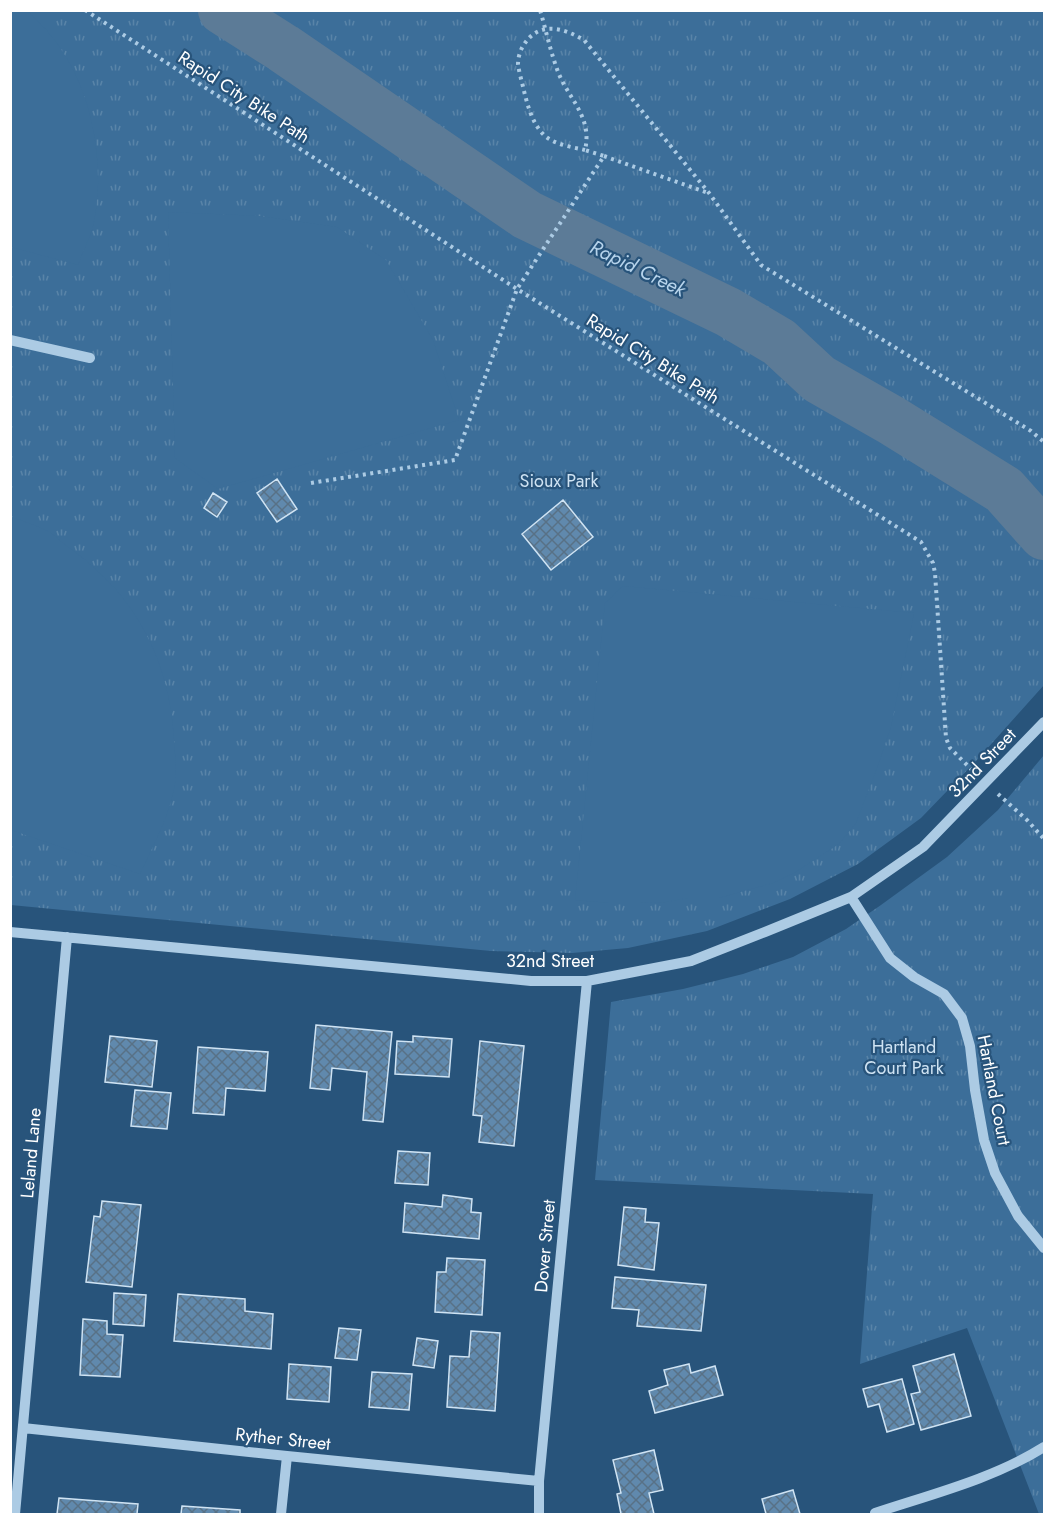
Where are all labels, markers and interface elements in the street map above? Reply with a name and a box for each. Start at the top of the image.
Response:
street label: Rapid City Bike Path [173,44,315,150]
water label: Rapid Creek [585,233,692,305]
street label: Rapid City Bike Path [581,307,725,411]
park label: Sioux Park [520,468,599,494]
street label: 32nd Street [942,722,1022,804]
street label: 32nd Street [506,948,595,974]
street label: Hartland Court [971,1033,1018,1148]
park label: Hartland Court Park [864,1034,944,1081]
street label: Leland Lane [14,1107,48,1199]
street label: Dover Street [528,1198,562,1294]
street label: Ryther Street [234,1421,333,1457]

